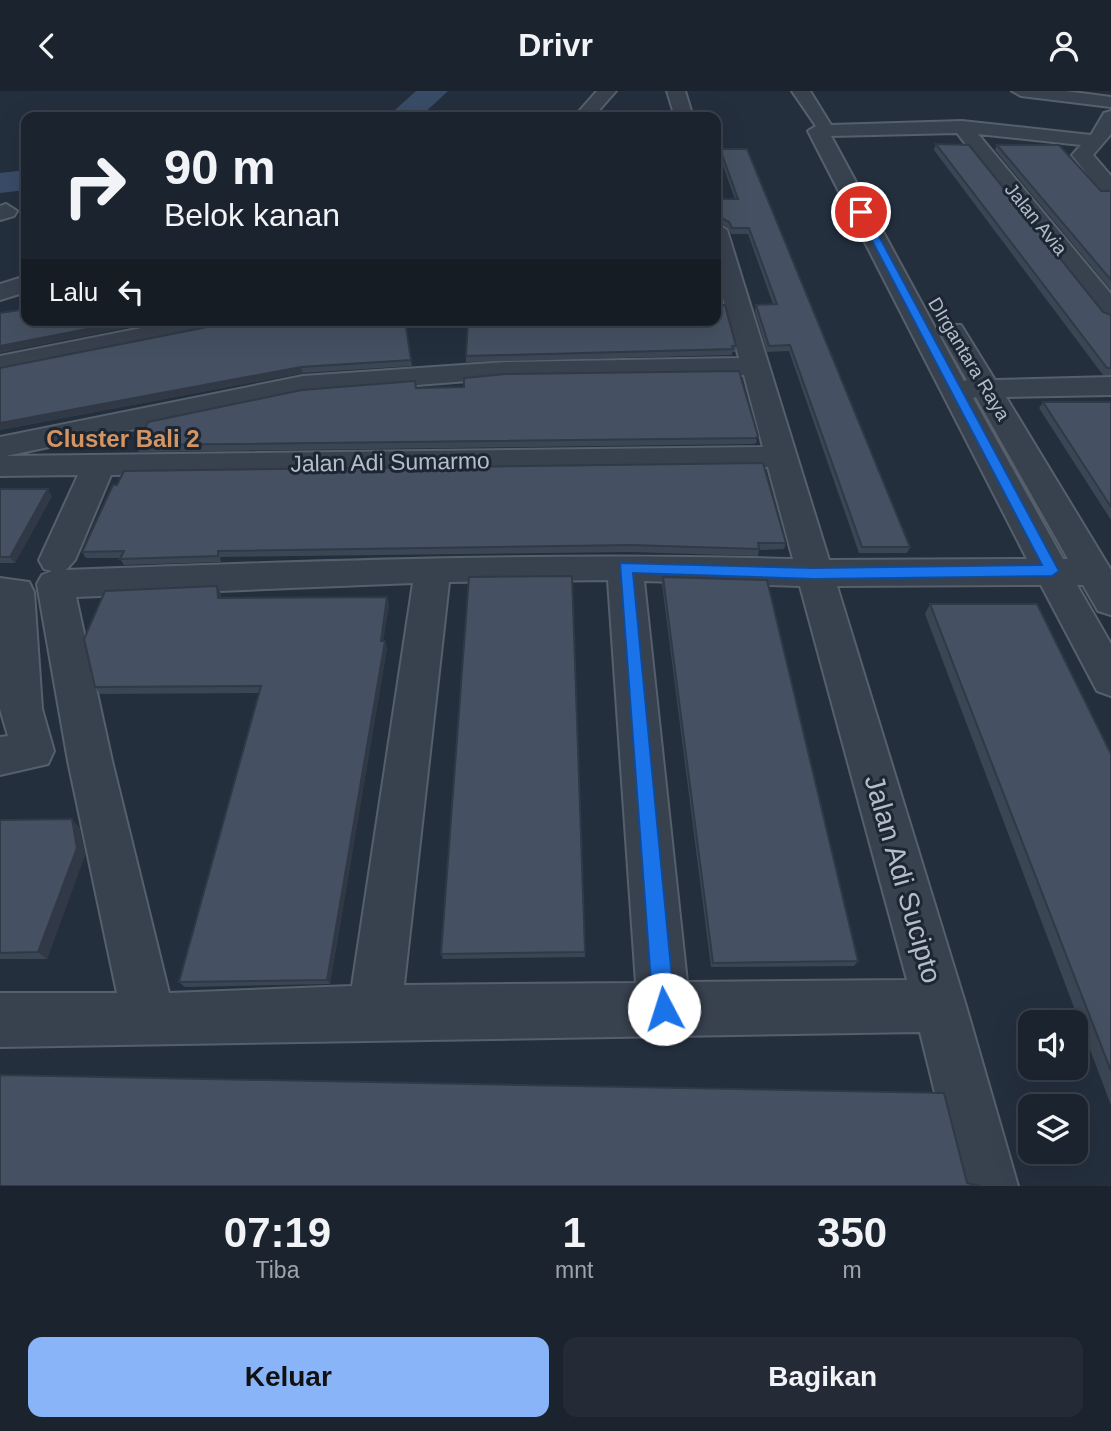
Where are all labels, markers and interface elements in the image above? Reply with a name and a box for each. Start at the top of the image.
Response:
icon: back [28,27,66,65]
text: Drivr [518,27,593,63]
icon: person [1045,27,1083,65]
icon: right [49,140,140,231]
text: 90 m [164,140,276,194]
street label: Jalan Avia [1001,179,1072,259]
pin [831,182,891,242]
icon: arrive [842,193,880,231]
text: Belok kanan [164,197,340,233]
icon: left [112,273,150,311]
text: Lalu [49,277,98,307]
street label: DIrgantara Raya [924,294,1014,425]
district label: Cluster Bali 2 [46,425,200,452]
street label: Jalan Adi Sumarmo [290,447,490,477]
street label: Jalan Adi Sucipto [858,771,948,987]
position arrow [627,972,701,1046]
map controls [1018,1010,1088,1164]
button: sound [1018,1010,1088,1080]
button: layers [1018,1094,1088,1164]
text: 07:19 [224,1209,331,1256]
text: 1 [562,1209,586,1256]
text: 350 [817,1209,887,1256]
text: Tiba [256,1257,299,1283]
text: mnt [555,1257,593,1283]
text: m [843,1257,862,1283]
button: Keluar [28,1337,549,1417]
button: Bagikan [563,1337,1083,1417]

